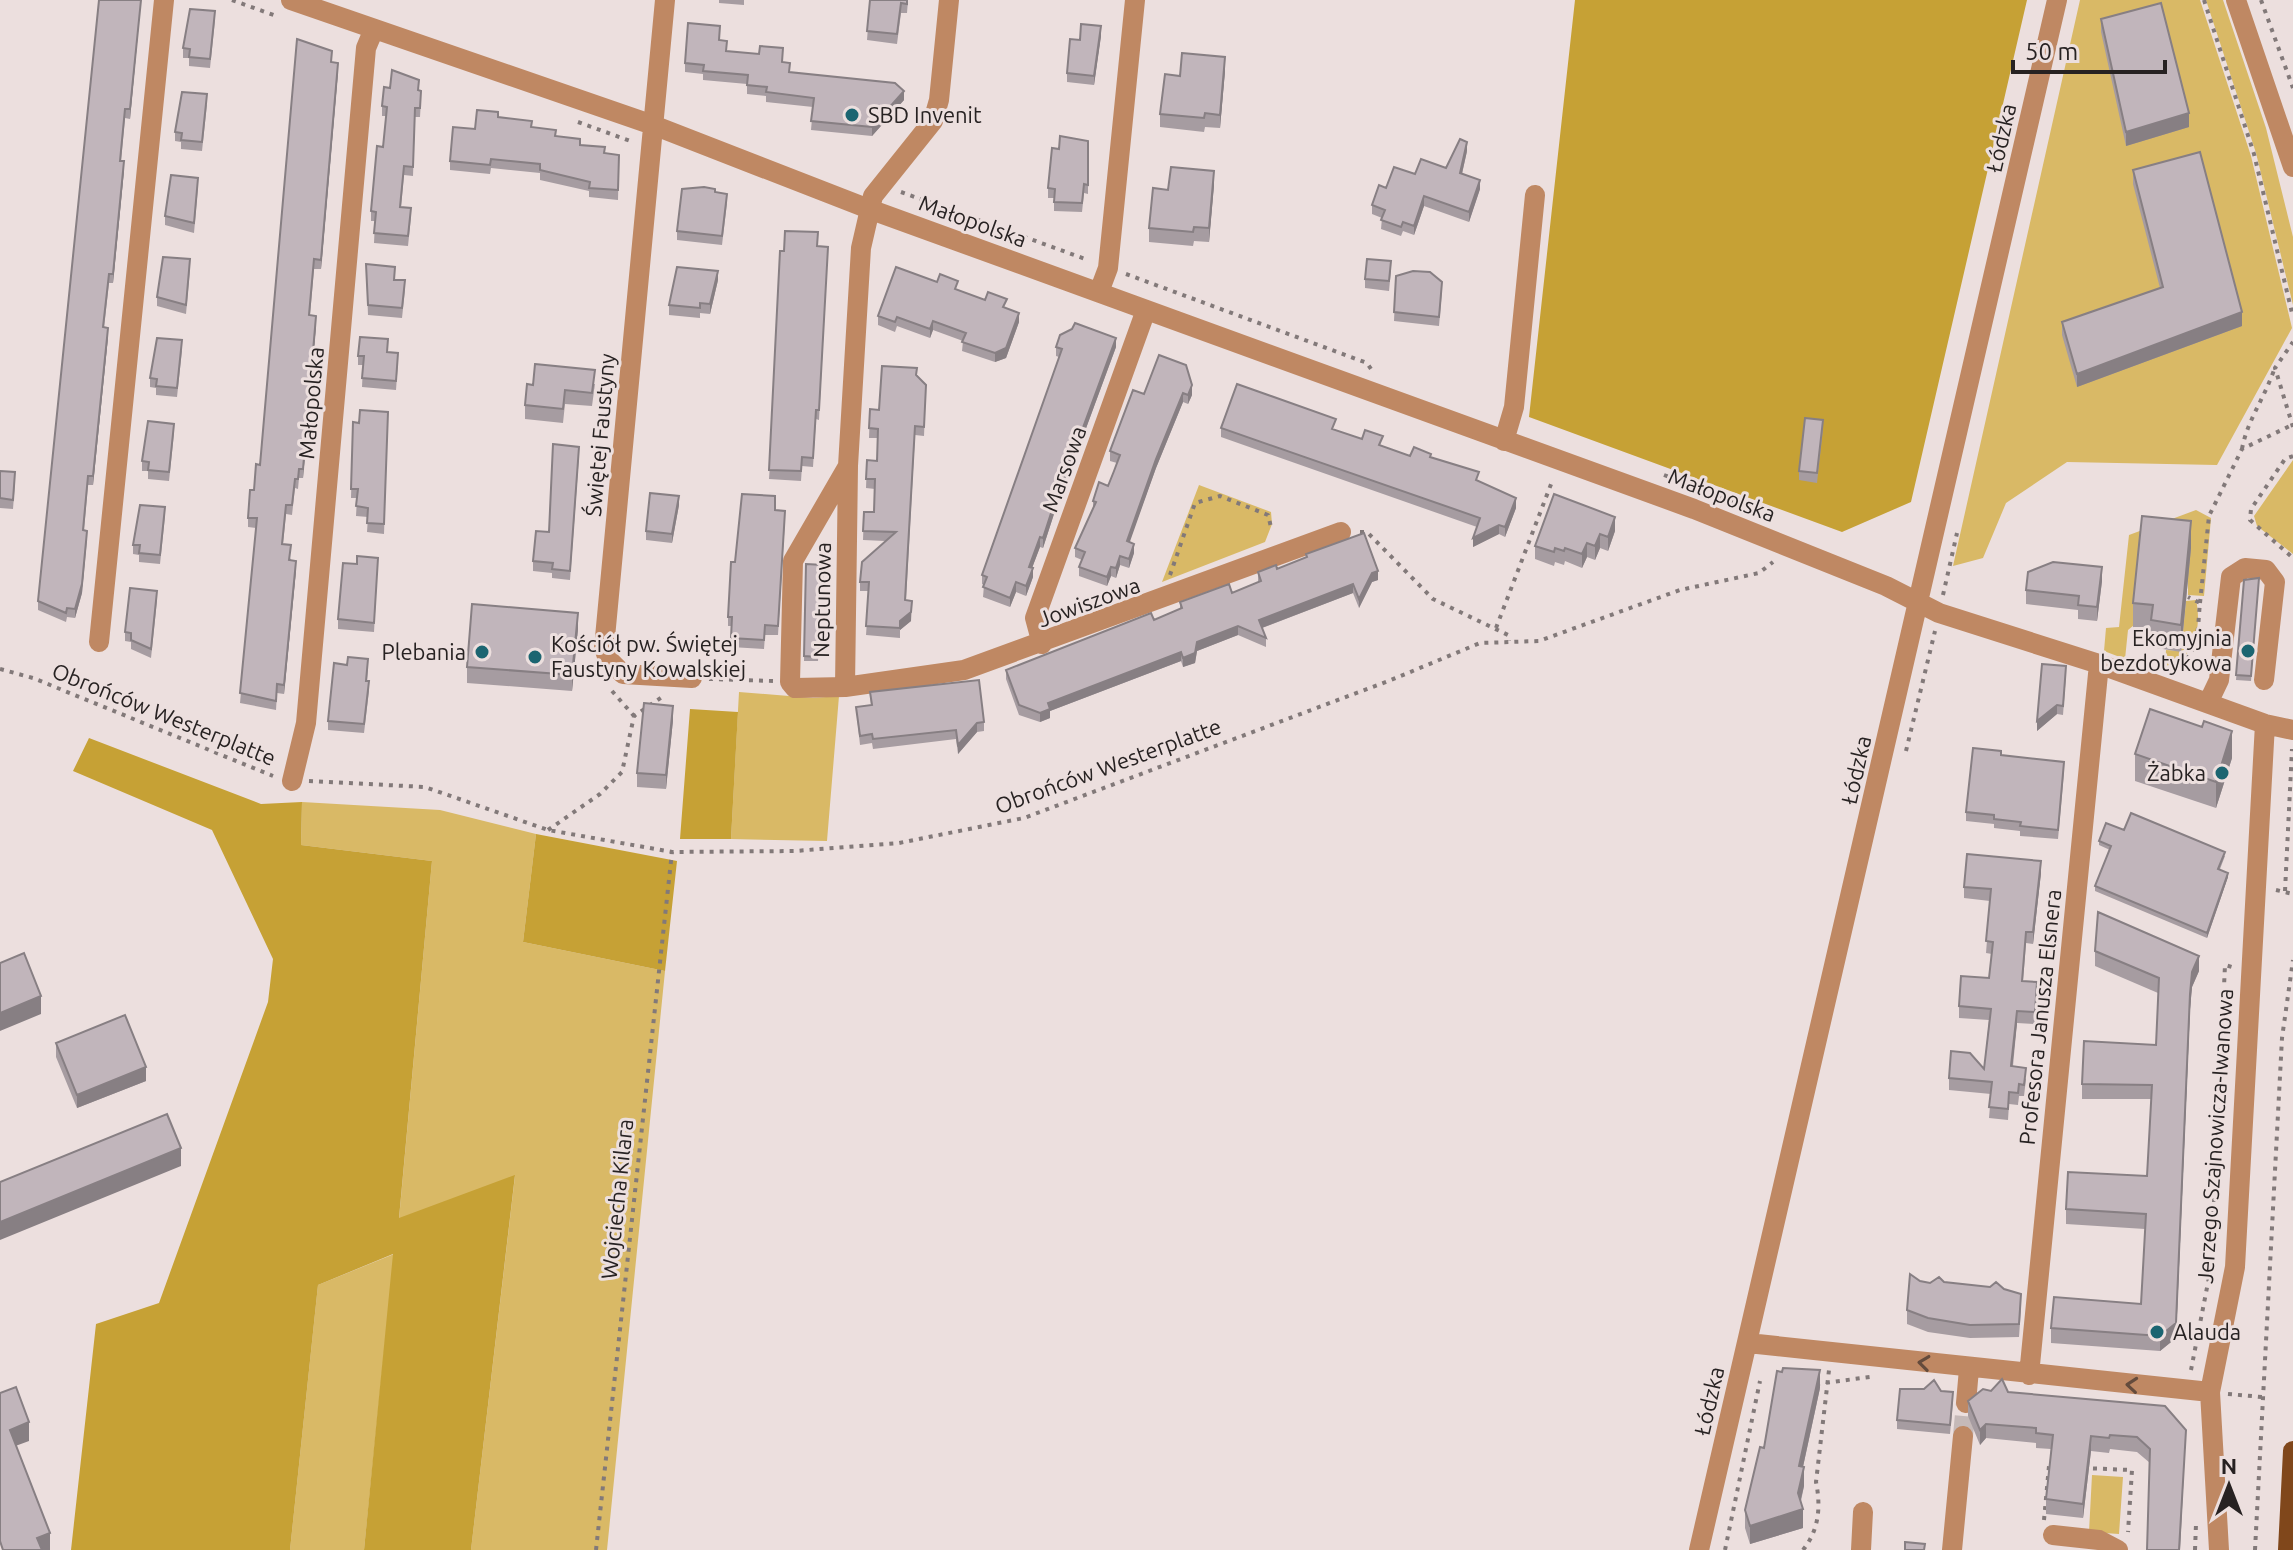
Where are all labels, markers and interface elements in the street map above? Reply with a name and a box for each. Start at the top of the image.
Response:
scale bar [2013,24,2165,74]
text: 50 m [2025,38,2078,65]
street label: Łódzka [1980,101,2021,175]
place label: SBD Invenit [868,102,982,127]
marker: SBD Invenit [843,106,861,124]
street label: Małopolska [916,190,1030,252]
street label: Małopolska [293,346,328,460]
street label: Świętej Faustyny [579,352,619,518]
street label: Marsowa [1036,422,1091,515]
street label: Małopolska [1665,463,1779,526]
street label: Neptunowa [808,542,835,658]
street label: Jowiszowa [1034,572,1143,632]
place label: Ekomyjnia bezdotykowa [2100,625,2232,675]
place label: Kościół pw. Świętej Faustyny Kowalskiej [551,630,746,681]
place label: Plebania [382,639,466,664]
marker: Ekomyjnia bezdotykowa [2239,642,2257,660]
marker: Plebania [473,643,491,661]
marker: Kościół pw. Świętej Faustyny Kowalskiej [526,648,544,666]
street label: Obrońców Westerplatte [49,657,280,770]
street label: Obrońców Westerplatte [991,713,1224,818]
street label: Łódzka [1835,733,1876,807]
place label: Żabka [2147,760,2206,785]
marker: Żabka [2213,764,2231,782]
street label: Profesora Janusza Elsnera [2014,888,2065,1146]
street label: Jerzego Szajnowicza-Iwanowa [2192,988,2237,1284]
street label: Wojciecha Kilara [596,1118,637,1280]
place label: Alauda [2173,1319,2241,1344]
marker: Alauda [2148,1323,2166,1341]
one-way arrow [1917,1355,1930,1372]
street label: Łódzka [1688,1364,1729,1438]
one-way arrow [2125,1376,2138,1393]
north arrow [2189,1446,2269,1526]
text: N [2221,1453,2237,1478]

